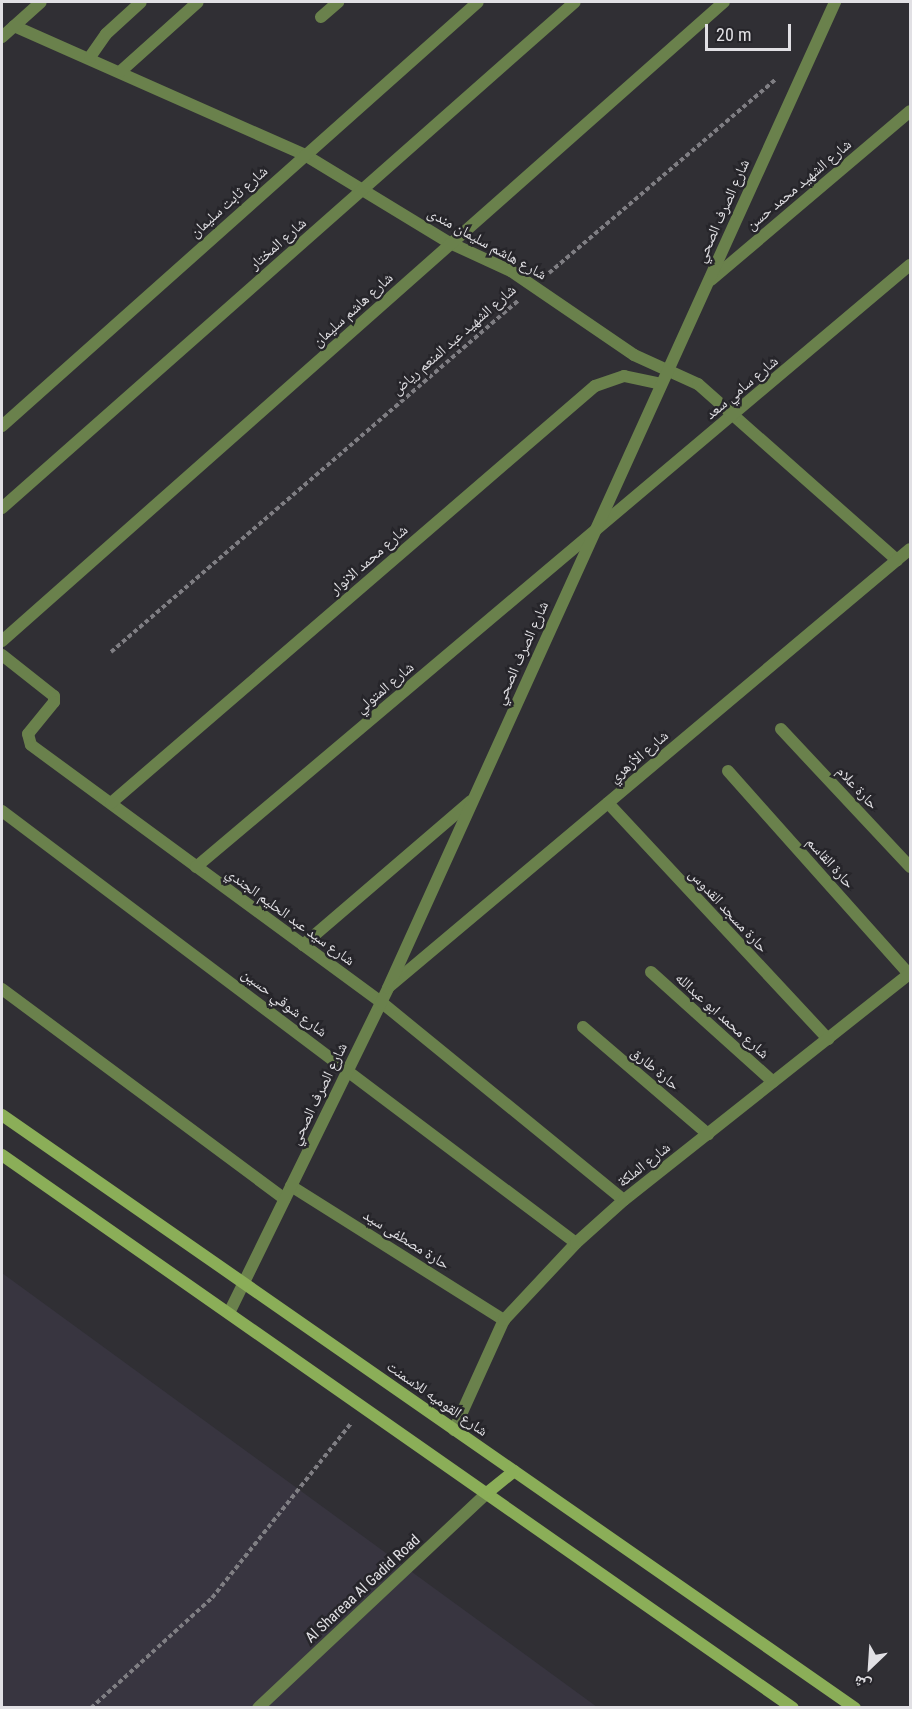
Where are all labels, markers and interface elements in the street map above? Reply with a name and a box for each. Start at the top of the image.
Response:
scale bar [708,12,794,50]
text: 20 m [716,24,751,45]
street label: شارع الشهيد محمد حسن [743,136,855,234]
street label: شارع الصرف الصحي [692,156,754,266]
street label: شارع ثابت سليمان [186,162,272,242]
street label: شارع هاشم سليمان مندى [424,204,550,284]
street label: شارع المختار [246,214,310,274]
street label: شارع هاشم سليمان [309,269,397,351]
street label: شارع الشهيد عبد المنعم رياض [388,281,520,399]
street label: شارع سامي سعد [702,352,782,424]
street label: شارع محمد الانوار [326,521,412,599]
street label: شارع الصرف الصحي [491,598,553,708]
street label: شارع المتولي [352,658,418,718]
street label: شارع الأزهري [606,727,672,787]
street label: حارة علام [832,763,882,813]
street label: حارة القاسم [802,834,858,892]
street label: شارع سيد عبد الحليم الجندي [222,864,358,970]
street label: حارة مسجد القدوس [685,865,771,957]
street label: شارع شوقي حسين [238,965,330,1041]
street label: شارع محمد ابو عبدالله [671,969,773,1063]
street label: شارع الصرف الصحي [287,1040,351,1148]
street label: حارة طارق [627,1044,683,1094]
street label: شارع الملكة [614,1139,674,1191]
street label: حارة مصطفى سيد [359,1206,453,1274]
street label: شارع القوميه للاسمنت [383,1357,491,1441]
street label: Al Shareaa Al Gadid Road [302,1531,424,1647]
north arrow [840,1637,900,1697]
text: ش [850,1672,874,1696]

